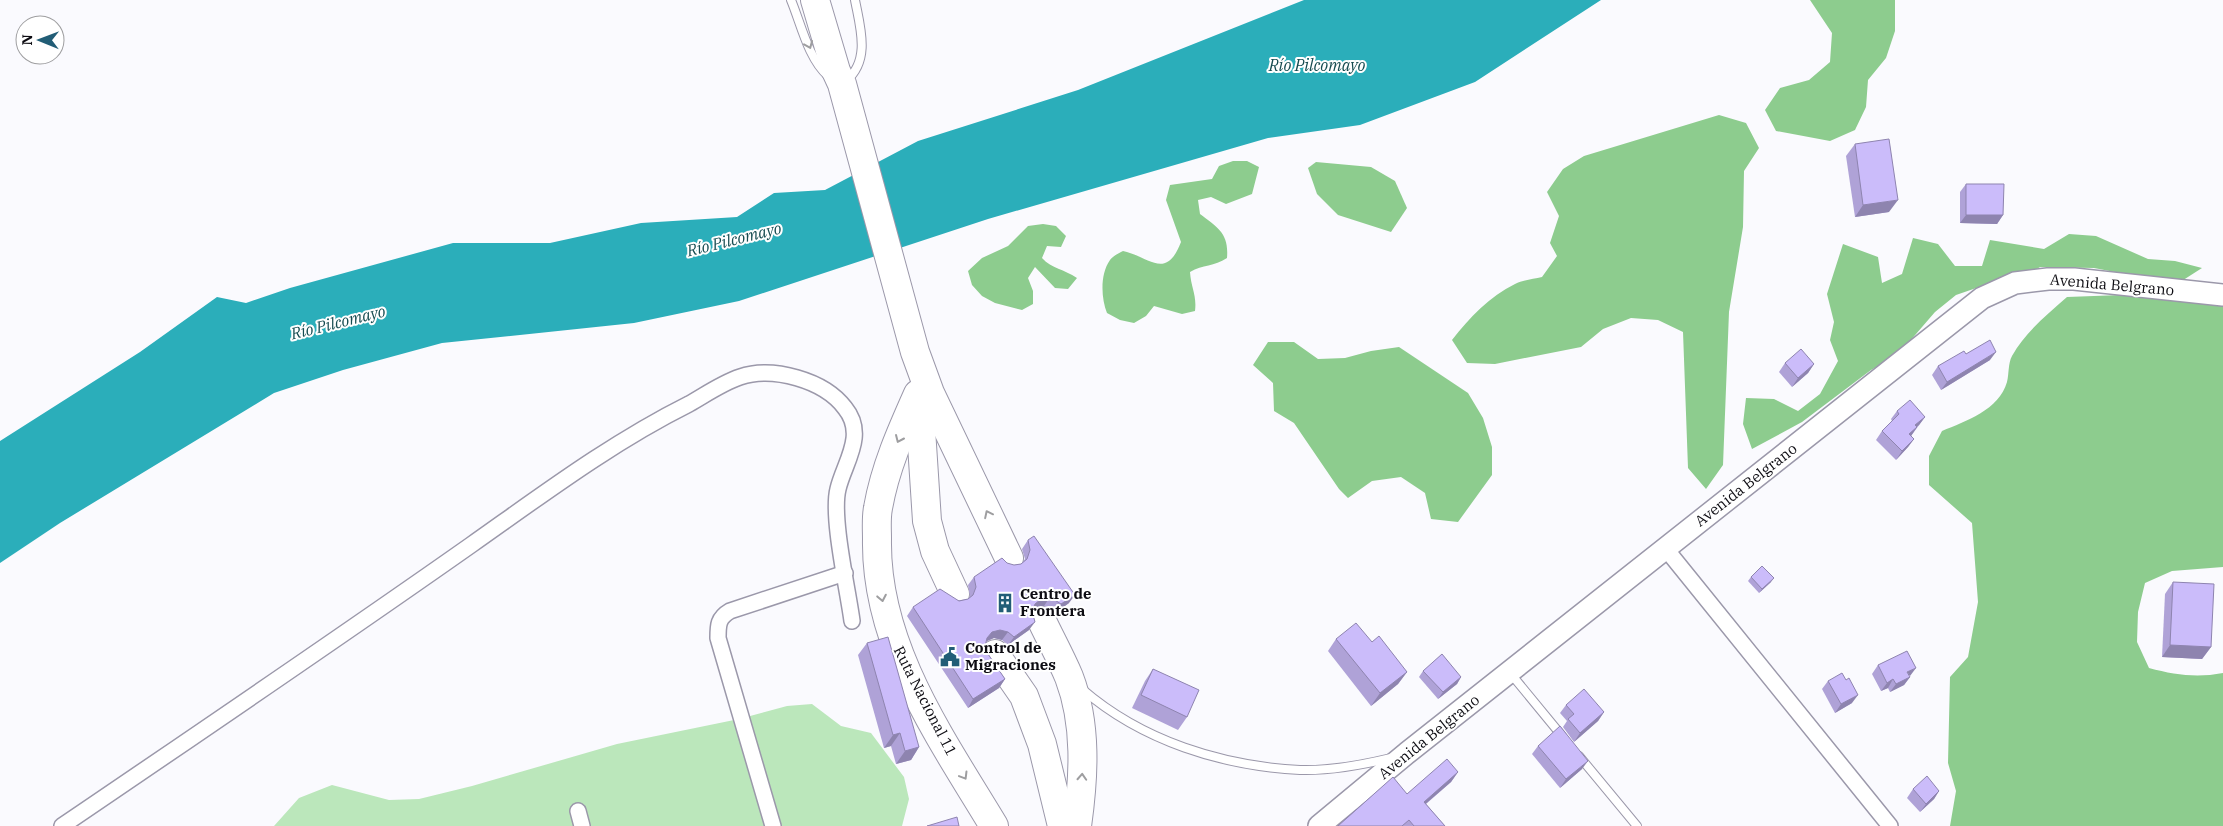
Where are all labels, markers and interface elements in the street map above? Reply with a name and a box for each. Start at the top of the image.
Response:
north arrow [15,15,65,65]
text: N [18,34,36,45]
one-way arrow [803,40,814,49]
water label: Río Pilcomayo [1268,55,1365,75]
water label: Río Pilcomayo [684,218,783,261]
street label: Avenida Belgrano [2049,270,2175,299]
water label: Río Pilcomayo [288,301,387,344]
one-way arrow [894,434,905,443]
street label: Avenida Belgrano [1691,439,1801,530]
one-way arrow [984,510,994,519]
place label: Centro de Frontera [1020,584,1091,620]
building icon: Centro de Frontera [994,592,1016,614]
one-way arrow [876,593,886,602]
place label: Control de Migraciones [965,638,1056,674]
street label: Ruta Nacional 11 [890,643,961,759]
public building icon: Control de Migraciones [939,646,961,668]
street label: Avenida Belgrano [1374,690,1483,783]
one-way arrow [958,770,968,779]
one-way arrow [1076,773,1087,781]

